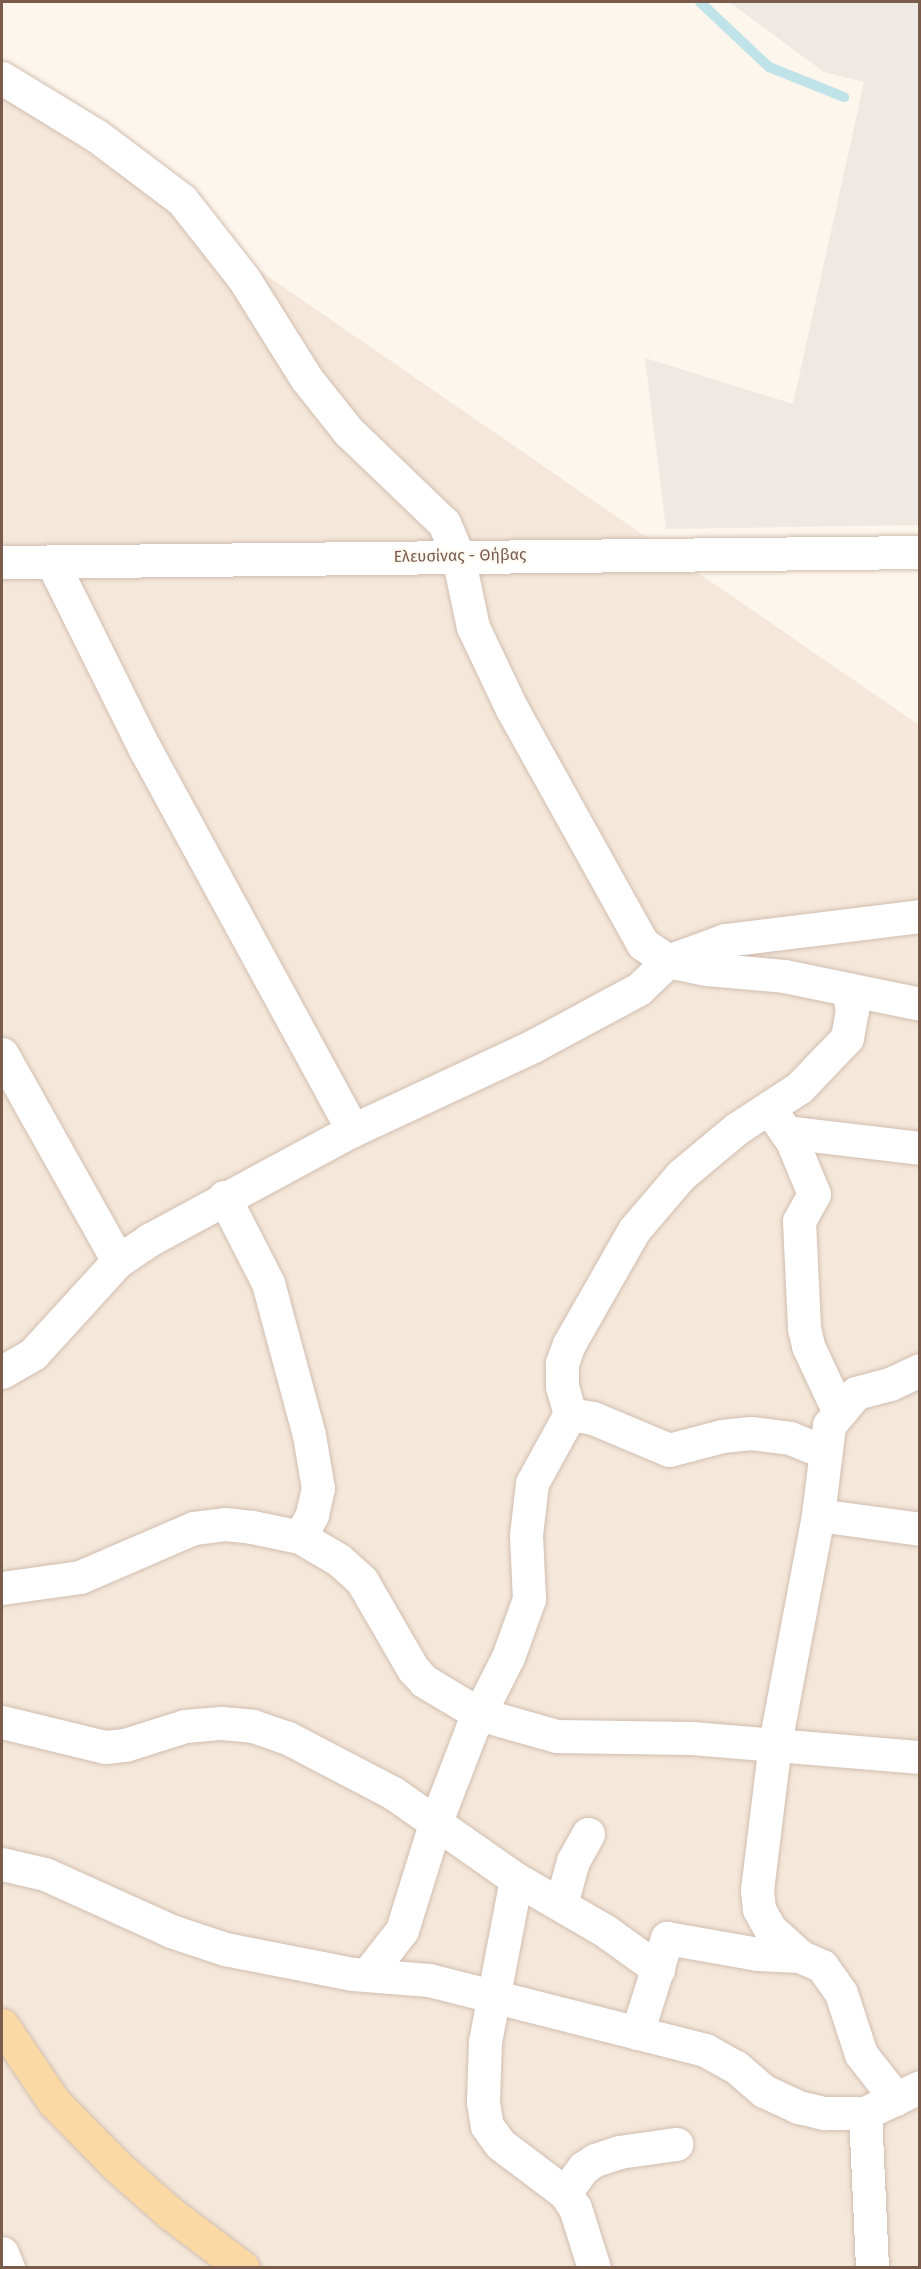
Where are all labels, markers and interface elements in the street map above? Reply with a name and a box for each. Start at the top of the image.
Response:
street label: Ελευσίνας - Θήβας [393,545,527,567]

